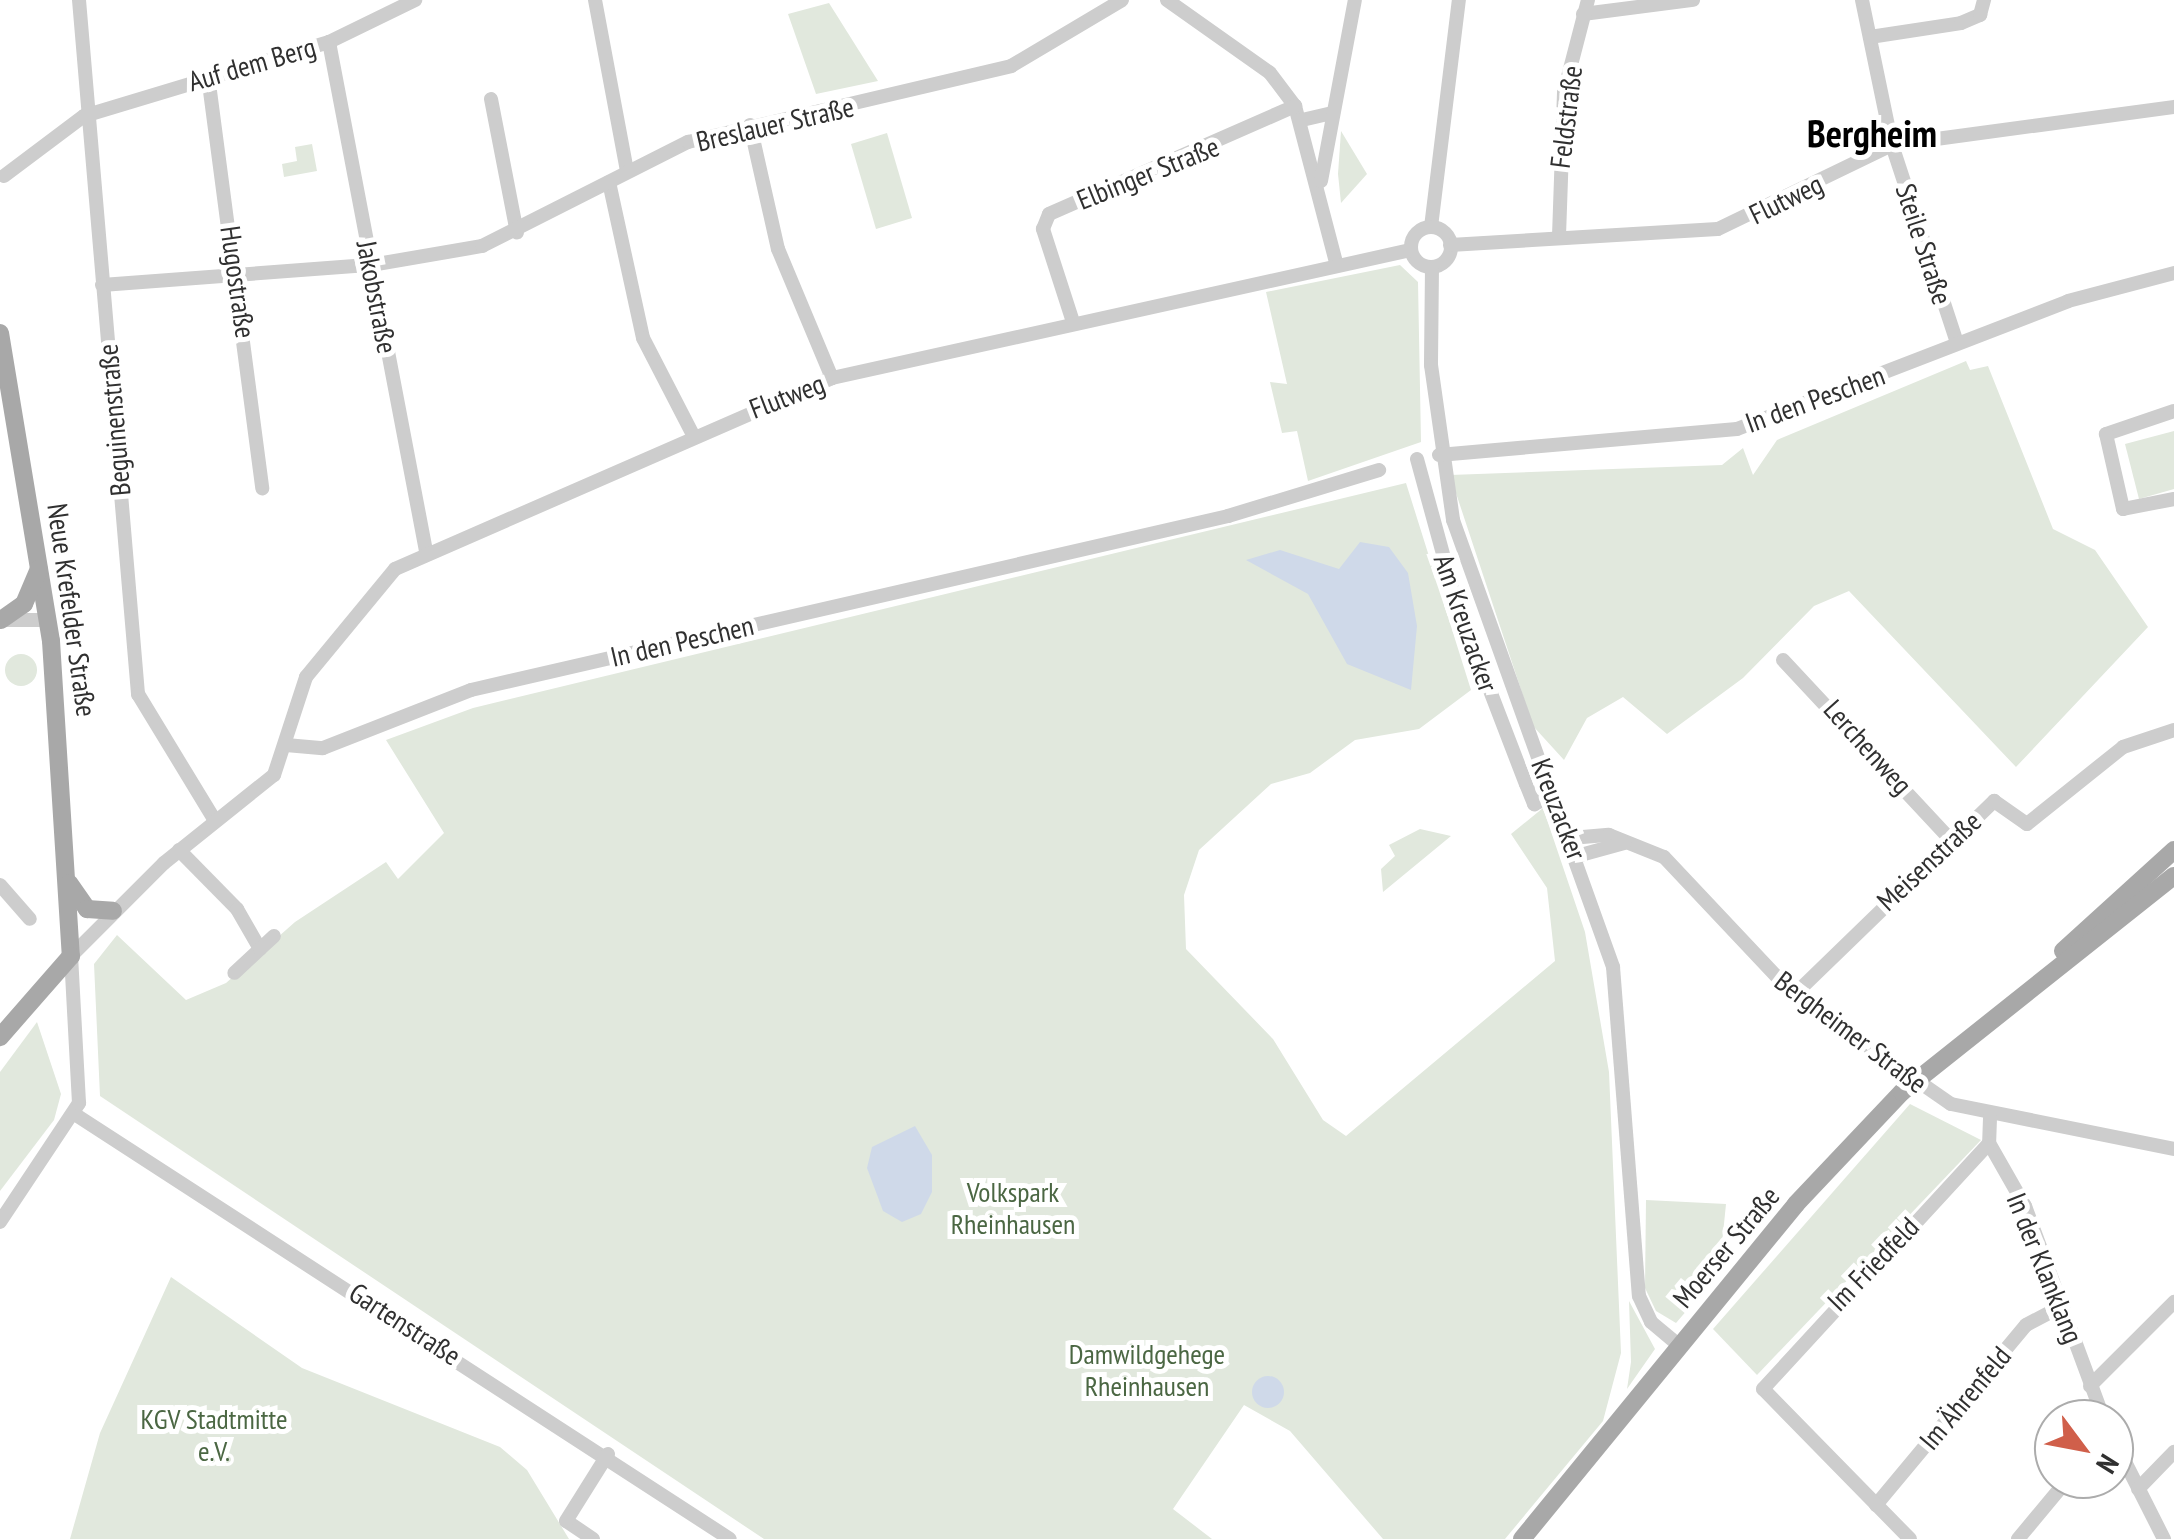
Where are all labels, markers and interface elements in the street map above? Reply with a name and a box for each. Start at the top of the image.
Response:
street label: Auf dem Berg [184,30,320,98]
street label: Feldstraße [1543,64,1589,170]
street label: Breslauer Straße [693,90,857,158]
district label: Bergheim [1807,110,1937,156]
street label: Elbinger Straße [1072,129,1224,217]
street label: Flutweg [1744,167,1828,231]
street label: Steile Straße [1889,179,1959,309]
street label: Hugostraße [214,224,262,340]
street label: Jakobstraße [350,238,404,356]
street label: Beguinenstraße [91,343,137,497]
street label: In den Peschen [1741,358,1889,440]
street label: Flutweg [745,366,829,426]
street label: Neue Krefelder Straße [40,501,104,719]
street label: Am Kreuzacker [1427,550,1505,696]
street label: In den Peschen [607,608,757,674]
street label: Lerchenweg [1817,693,1919,801]
street label: Kreuzacker [1524,754,1594,864]
street label: Meisenstraße [1870,804,1988,918]
street label: Bergheimer Straße [1768,964,1934,1100]
park label: Volkspark Rheinhausen [951,1175,1075,1241]
street label: Moerser Straße [1666,1180,1786,1314]
street label: In der Klanklang [2000,1188,2090,1348]
street label: Im Friedfeld [1820,1210,1926,1318]
street label: Gartenstraße [343,1276,467,1372]
park label: Damwildgehege Rheinhausen [1069,1337,1225,1403]
street label: Im Ährenfeld [1912,1339,2018,1457]
north arrow [2034,1399,2134,1499]
park label: KGV Stadtmitte e.V. [140,1402,288,1468]
text: N [2088,1448,2128,1480]

